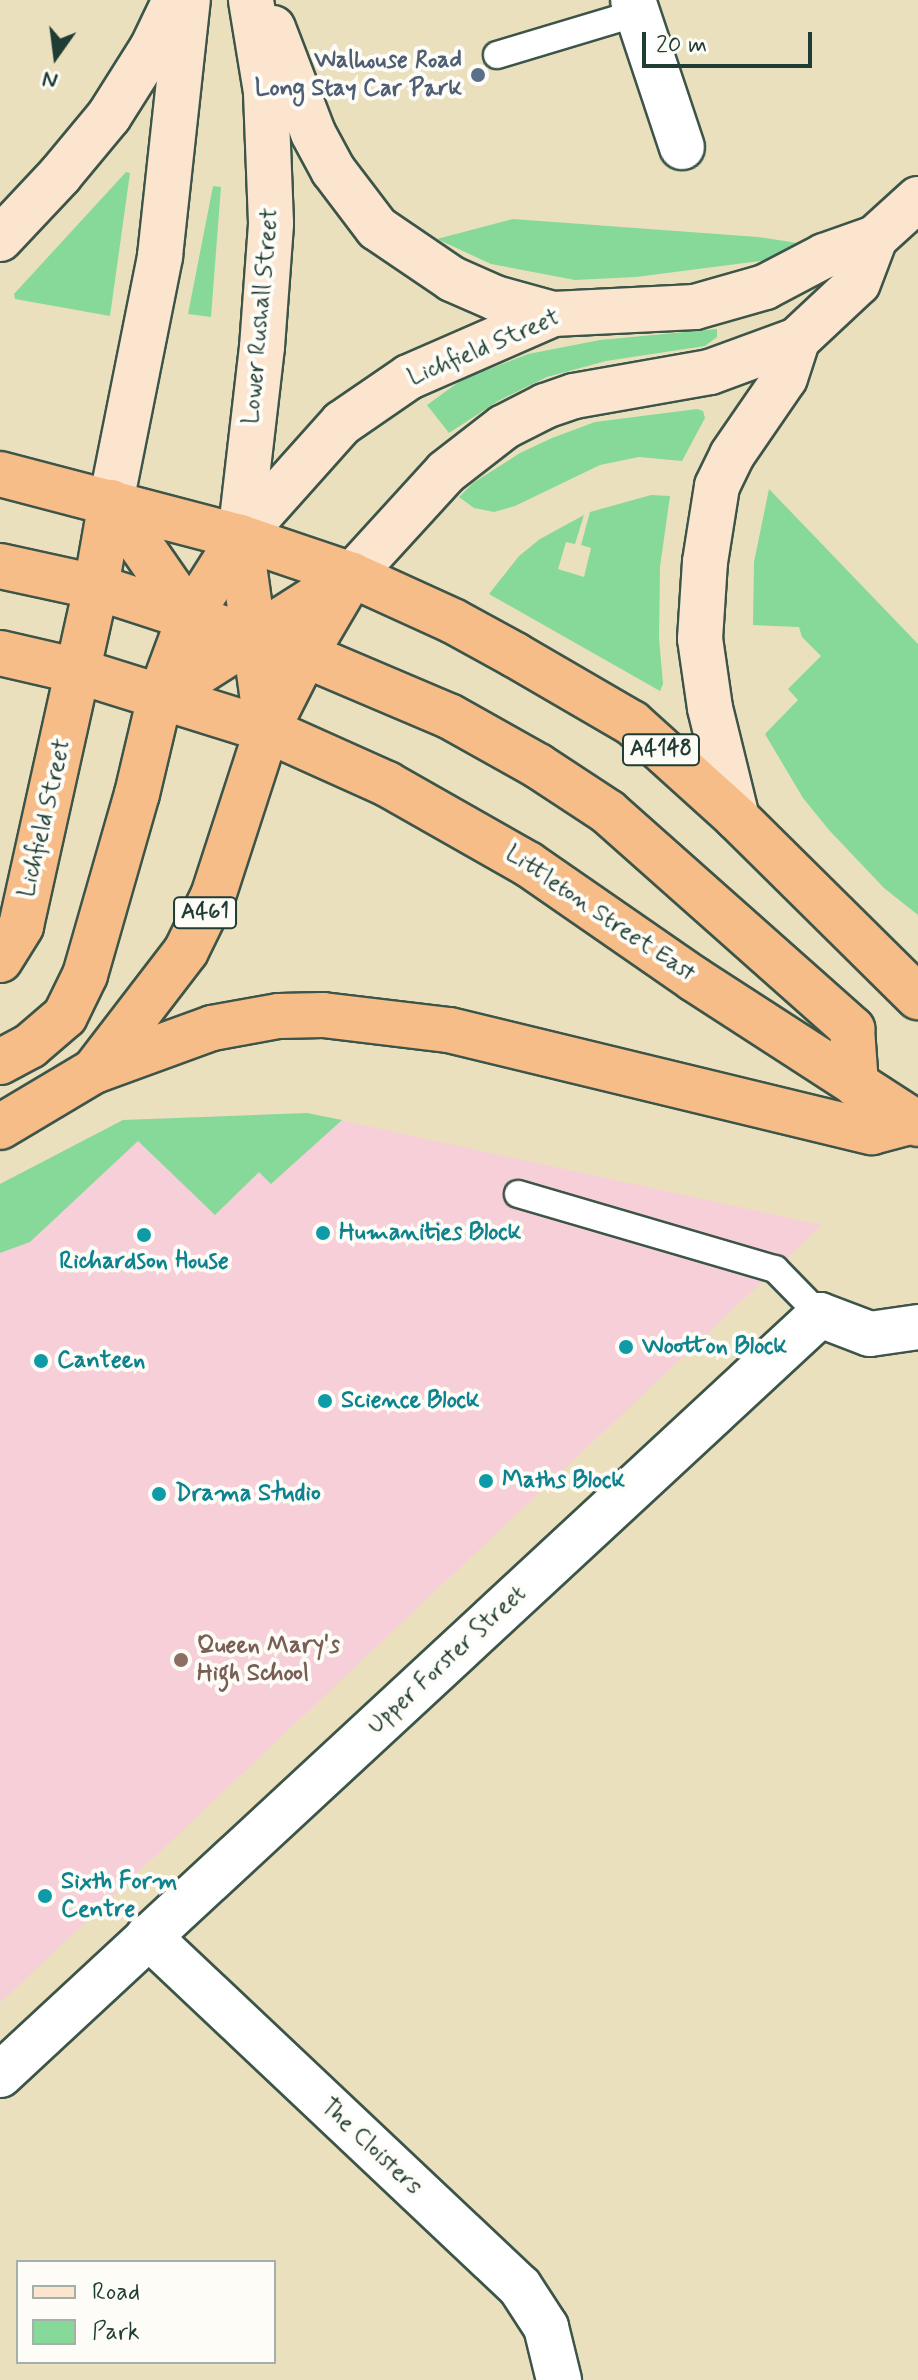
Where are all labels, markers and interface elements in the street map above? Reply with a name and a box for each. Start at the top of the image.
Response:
north arrow [16,16,96,96]
scale bar [646,16,816,66]
text: 20 m [656,30,707,61]
place label: Walhouse Road Long Stay Car Park [260,47,462,103]
text: N [40,64,61,95]
marker: Walhouse Road Long Stay Car Park [469,66,487,84]
street label: Lower Rushall Street [237,208,285,424]
street label: Lichfield Street [404,303,564,393]
road number: A4148 [621,732,701,768]
street label: Lichfield Street [13,737,77,899]
street label: Littleton Street East [500,840,700,988]
road number: A461 [173,895,237,931]
place label: Humanities Block [339,1219,522,1247]
marker: Humanities Block [314,1224,332,1242]
marker: Richardson House [135,1226,153,1244]
place label: Richardson House [58,1248,230,1276]
place label: Wootton Block [642,1333,787,1361]
marker: Wootton Block [617,1338,635,1356]
place label: Canteen [57,1347,145,1375]
marker: Canteen [32,1352,50,1370]
place label: Science Block [341,1387,480,1415]
marker: Science Block [316,1392,334,1410]
place label: Maths Block [502,1467,626,1495]
marker: Maths Block [477,1472,495,1490]
place label: Drama Studio [175,1480,321,1508]
marker: Drama Studio [150,1485,168,1503]
street label: Upper Forster Street [360,1578,534,1742]
place label: Queen Mary's High School [197,1632,336,1688]
marker: Queen Mary's High School [172,1651,190,1669]
place label: Sixth Form Centre [61,1868,178,1924]
marker: Sixth Form Centre [36,1887,54,1905]
street label: The Cloisters [313,2092,429,2202]
legend [16,2260,276,2364]
text: Road [92,2277,140,2308]
text: Park [92,2317,140,2348]

